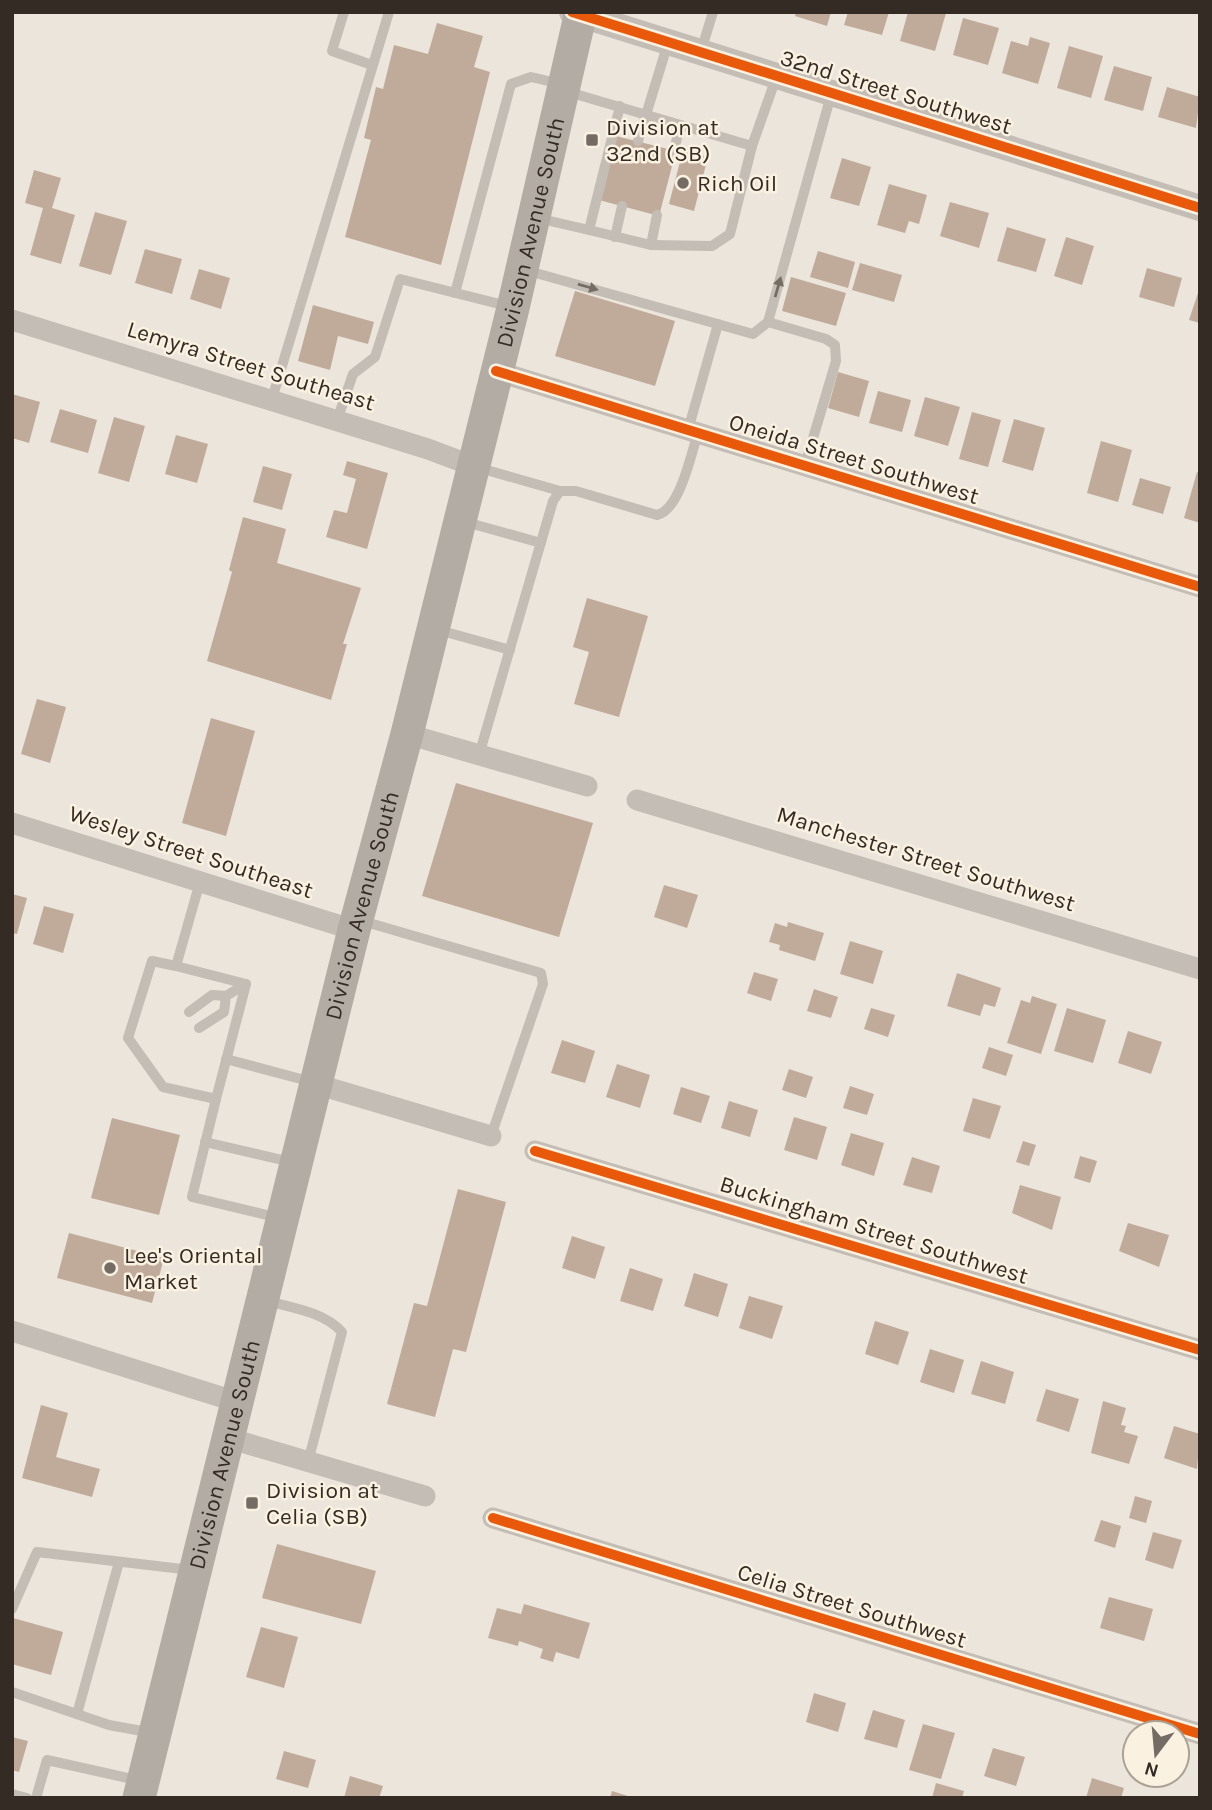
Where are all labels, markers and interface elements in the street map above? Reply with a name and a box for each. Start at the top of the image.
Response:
street label: 32nd Street Southwest [777,44,1015,140]
street label: Division Avenue South [490,114,570,350]
place label: Division at 32nd (SB) [606,114,719,167]
marker: Division at 32nd (SB) [584,132,600,148]
place label: Rich Oil [697,170,777,197]
marker: Rich Oil [675,175,691,191]
one-way arrow [773,276,784,298]
one-way arrow [578,283,599,293]
street label: Lemyra Street Southeast [124,315,379,417]
street label: Oneida Street Southwest [726,408,983,510]
street label: Division Avenue South [319,788,404,1023]
street label: Wesley Street Southeast [66,800,317,904]
street label: Manchester Street Southwest [774,801,1079,917]
street label: Buckingham Street Southwest [717,1170,1032,1290]
place label: Lee's Oriental Market [124,1242,263,1295]
marker: Lee's Oriental Market [102,1260,118,1276]
street label: Division Avenue South [183,1337,266,1572]
place label: Division at Celia (SB) [266,1477,379,1530]
marker: Division at Celia (SB) [244,1495,260,1511]
street label: Celia Street Southwest [734,1558,970,1654]
north arrow [1121,1719,1191,1789]
text: N [1142,1757,1161,1782]

